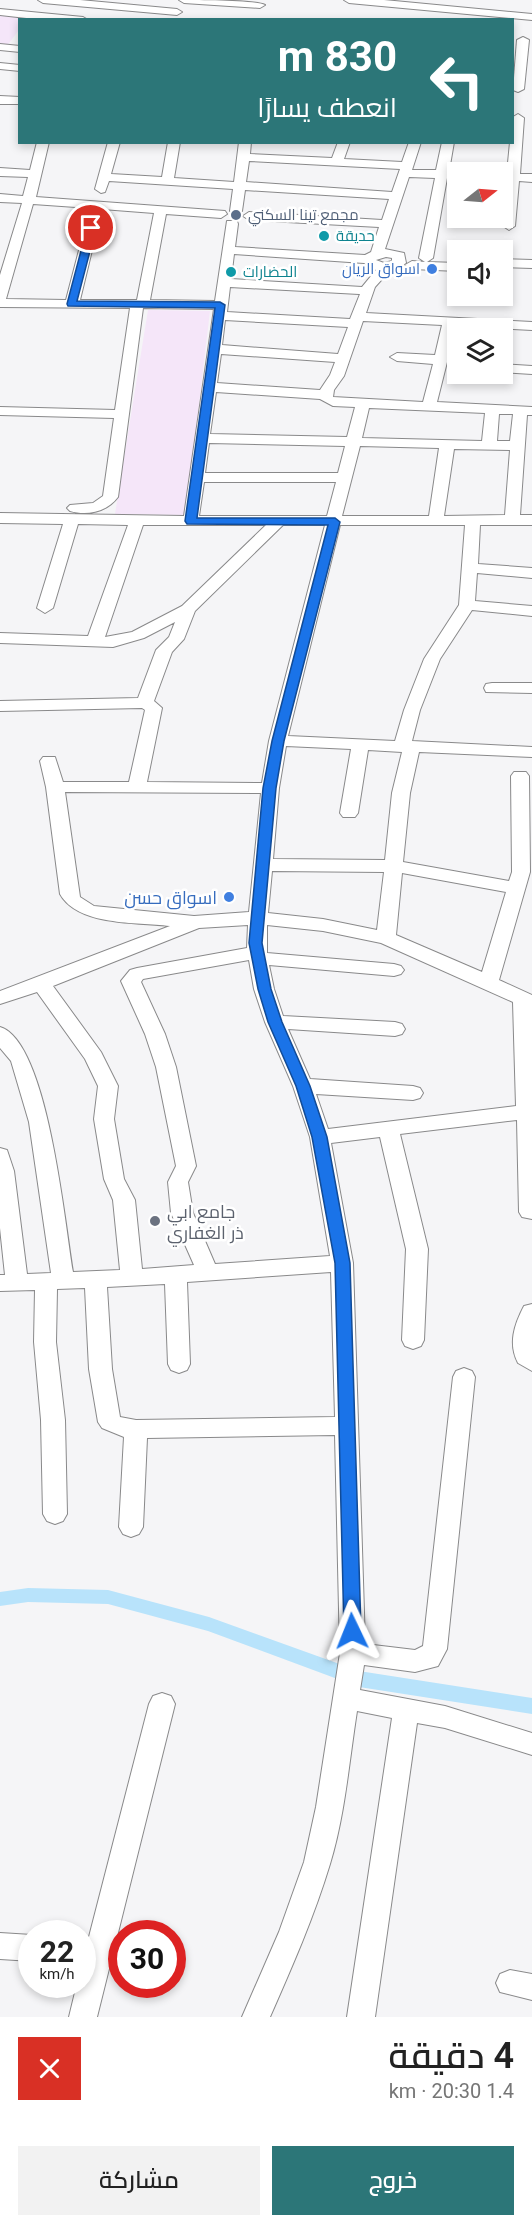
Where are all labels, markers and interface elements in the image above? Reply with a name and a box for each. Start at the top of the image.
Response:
text: 830 m [278,32,397,81]
icon: left [418,42,496,120]
text: انعطف يسارًا [257,92,397,124]
north arrow [447,162,513,228]
map controls [447,162,513,384]
pin [65,202,116,253]
place label: مجمع تينا السكني [248,206,359,227]
marker: مجمع تينا السكني [229,208,243,222]
icon: arrive [74,211,107,244]
place label: حديقة [336,227,375,245]
marker: حديقة [317,229,331,243]
button: sound [447,240,513,306]
place label: اسواق الريان [342,260,420,279]
marker: اسواق الريان [425,262,439,276]
place label: الحضارات [243,263,297,281]
marker: الحضارات [224,265,238,279]
button: layers [447,318,513,384]
place label: اسواق حسن [124,887,217,910]
marker: اسواق حسن [222,890,236,904]
place label: جامع ابي ذر الغفاري [167,1201,244,1247]
marker: جامع ابي ذر الغفاري [148,1214,162,1228]
position arrow [320,1599,384,1663]
speed limit sign: 30 [108,1920,186,1998]
text: 22 [40,1934,74,1969]
text: km/h [39,1965,75,1983]
text: 4 دقيقة [389,2035,514,2077]
button: close [18,2037,81,2100]
text: 1.4 km · 20:30 [389,2079,514,2103]
button: مشاركة [18,2146,260,2215]
button: خروج [272,2146,514,2215]

